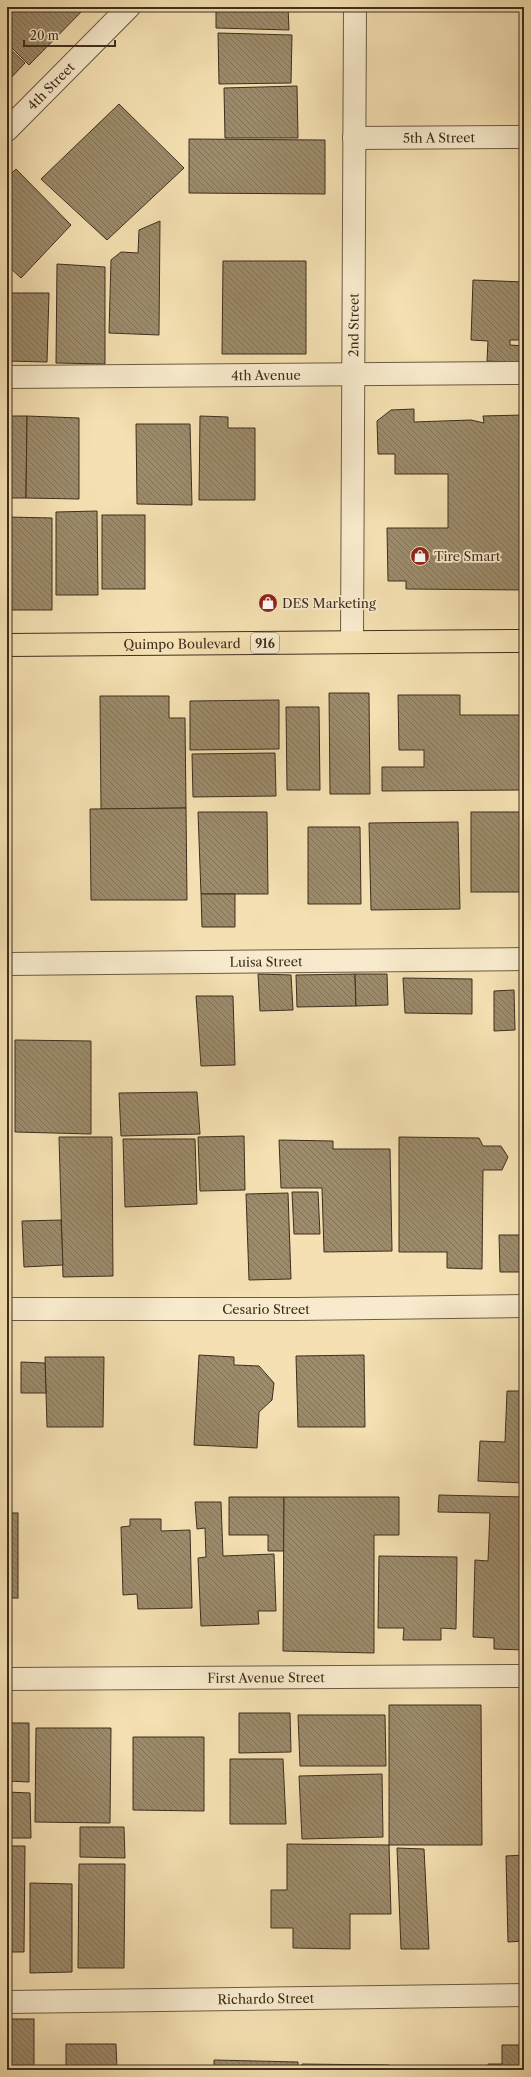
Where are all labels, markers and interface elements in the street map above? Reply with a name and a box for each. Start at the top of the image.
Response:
scale bar [24,22,115,48]
text: 20 m [30,28,59,43]
street label: 4th Street [24,59,78,113]
street label: 5th A Street [403,129,476,146]
street label: 2nd Street [345,293,362,357]
street label: 4th Avenue [231,367,301,383]
shop icon: Tire Smart [409,545,431,567]
place label: Tire Smart [434,548,501,564]
shop icon: DES Marketing [257,592,279,614]
place label: DES Marketing [282,595,376,611]
road number: 916 [251,633,279,653]
street label: Quimpo Boulevard [123,635,241,652]
street label: Luisa Street [229,953,303,970]
street label: Cesario Street [222,1301,310,1317]
street label: First Avenue Street [207,1669,325,1686]
street label: Richardo Street [217,1990,315,2007]

